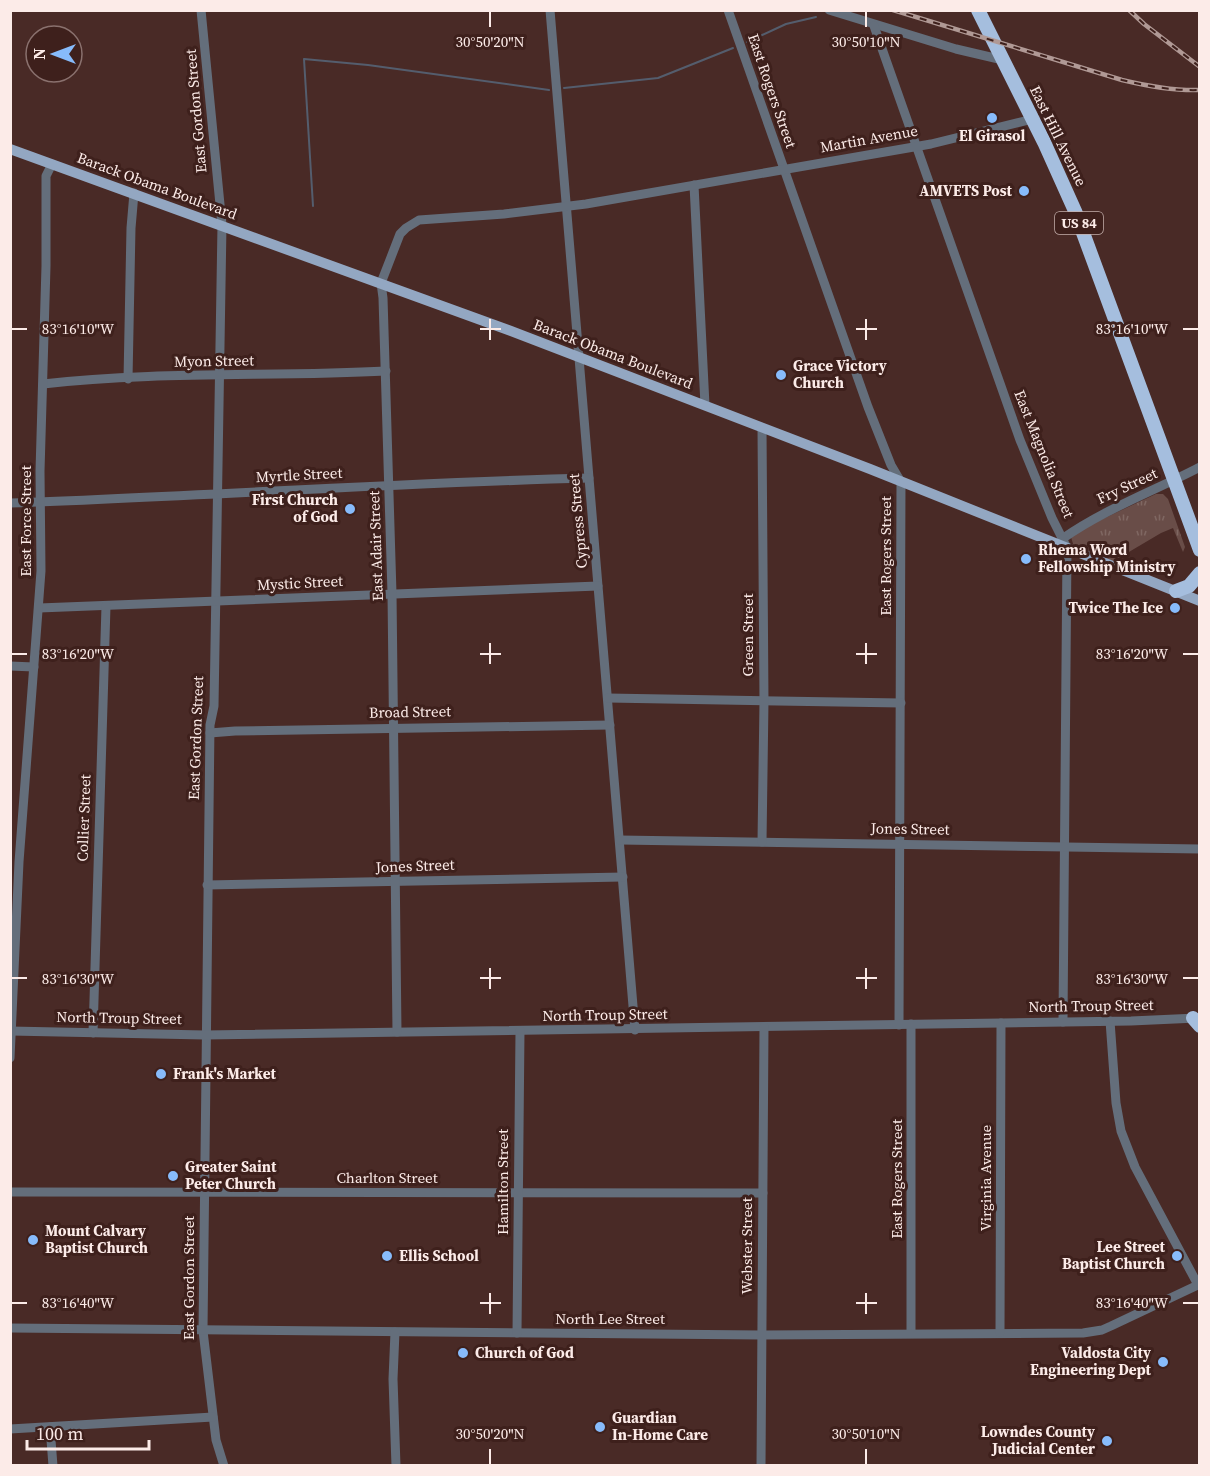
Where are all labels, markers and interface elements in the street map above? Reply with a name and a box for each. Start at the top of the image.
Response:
north arrow [24,24,84,84]
text: 30°50'20"N [455,31,525,52]
street label: East Rogers Street [743,31,802,151]
text: 30°50'10"N [831,31,901,52]
text: N [28,48,50,60]
street label: East Gordon Street [180,48,211,174]
street label: East Hill Avenue [1025,82,1092,190]
marker: El Girasol [985,111,999,125]
street label: Martin Avenue [819,120,920,157]
place label: El Girasol [959,125,1025,146]
street label: Barack Obama Boulevard [74,147,241,224]
place label: AMVETS Post [919,180,1013,201]
marker: AMVETS Post [1017,184,1031,198]
road number: US 84 [1055,212,1103,234]
street label: Barack Obama Boulevard [531,313,696,394]
text: 83°16'10"W [42,318,115,339]
text: 83°16'10"W [1096,318,1169,339]
street label: Myon Street [174,349,254,372]
place label: Grace Victory Church [793,355,887,393]
marker: Grace Victory Church [774,368,788,382]
street label: East Magnolia Street [1009,387,1080,521]
street label: Myrtle Street [255,462,343,487]
street label: Fry Street [1093,462,1161,509]
street label: East Force Street [15,465,36,577]
street label: Cypress Street [563,473,592,569]
place label: First Church of God [252,489,338,527]
street label: East Adair Street [363,490,388,601]
street label: East Rogers Street [875,496,896,616]
marker: First Church of God [343,502,357,516]
place label: Rhema Word Fellowship Ministry [1038,539,1176,577]
marker: Rhema Word Fellowship Ministry [1019,552,1033,566]
street label: Mystic Street [256,570,344,595]
street label: Green Street [737,593,758,677]
place label: Twice The Ice [1068,597,1163,618]
marker: Twice The Ice [1168,601,1182,615]
text: 83°16'20"W [42,643,115,664]
text: 83°16'20"W [1096,643,1169,664]
street label: East Gordon Street [183,675,208,800]
street label: Broad Street [369,700,451,723]
street label: Collier Street [71,774,96,862]
street label: Jones Street [869,817,950,840]
street label: Jones Street [374,854,455,877]
text: 83°16'30"W [42,968,115,989]
text: 83°16'30"W [1096,968,1169,989]
street label: North Troup Street [1028,994,1154,1017]
street label: North Troup Street [542,1003,668,1026]
street label: North Troup Street [56,1006,182,1029]
place label: Frank's Market [173,1063,277,1084]
marker: Frank's Market [154,1067,168,1081]
street label: East Rogers Street [886,1119,907,1239]
street label: Virginia Avenue [975,1124,996,1231]
street label: Hamilton Street [492,1129,513,1235]
place label: Greater Saint Peter Church [185,1156,277,1194]
street label: Charlton Street [336,1167,438,1188]
marker: Greater Saint Peter Church [166,1169,180,1183]
street label: Webster Street [736,1197,757,1295]
street label: East Gordon Street [178,1216,199,1340]
place label: Mount Calvary Baptist Church [45,1220,148,1258]
marker: Mount Calvary Baptist Church [26,1233,40,1247]
place label: Lee Street Baptist Church [1062,1236,1166,1274]
place label: Ellis School [399,1245,479,1266]
marker: Ellis School [380,1249,394,1263]
marker: Lee Street Baptist Church [1170,1249,1184,1263]
text: 83°16'40"W [42,1292,115,1313]
text: 83°16'40"W [1096,1292,1169,1313]
street label: North Lee Street [555,1308,665,1329]
place label: Church of God [475,1342,574,1363]
place label: Valdosta City Engineering Dept [1030,1342,1152,1380]
marker: Church of God [456,1346,470,1360]
marker: Valdosta City Engineering Dept [1156,1355,1170,1369]
place label: Guardian In-Home Care [612,1407,708,1445]
scale bar [27,1413,148,1451]
marker: Guardian In-Home Care [593,1420,607,1434]
text: 100 m [36,1421,83,1446]
place label: Lowndes County Judicial Center [981,1421,1095,1459]
text: 30°50'20"N [455,1423,525,1444]
text: 30°50'10"N [831,1423,901,1444]
marker: Lowndes County Judicial Center [1100,1434,1114,1448]

